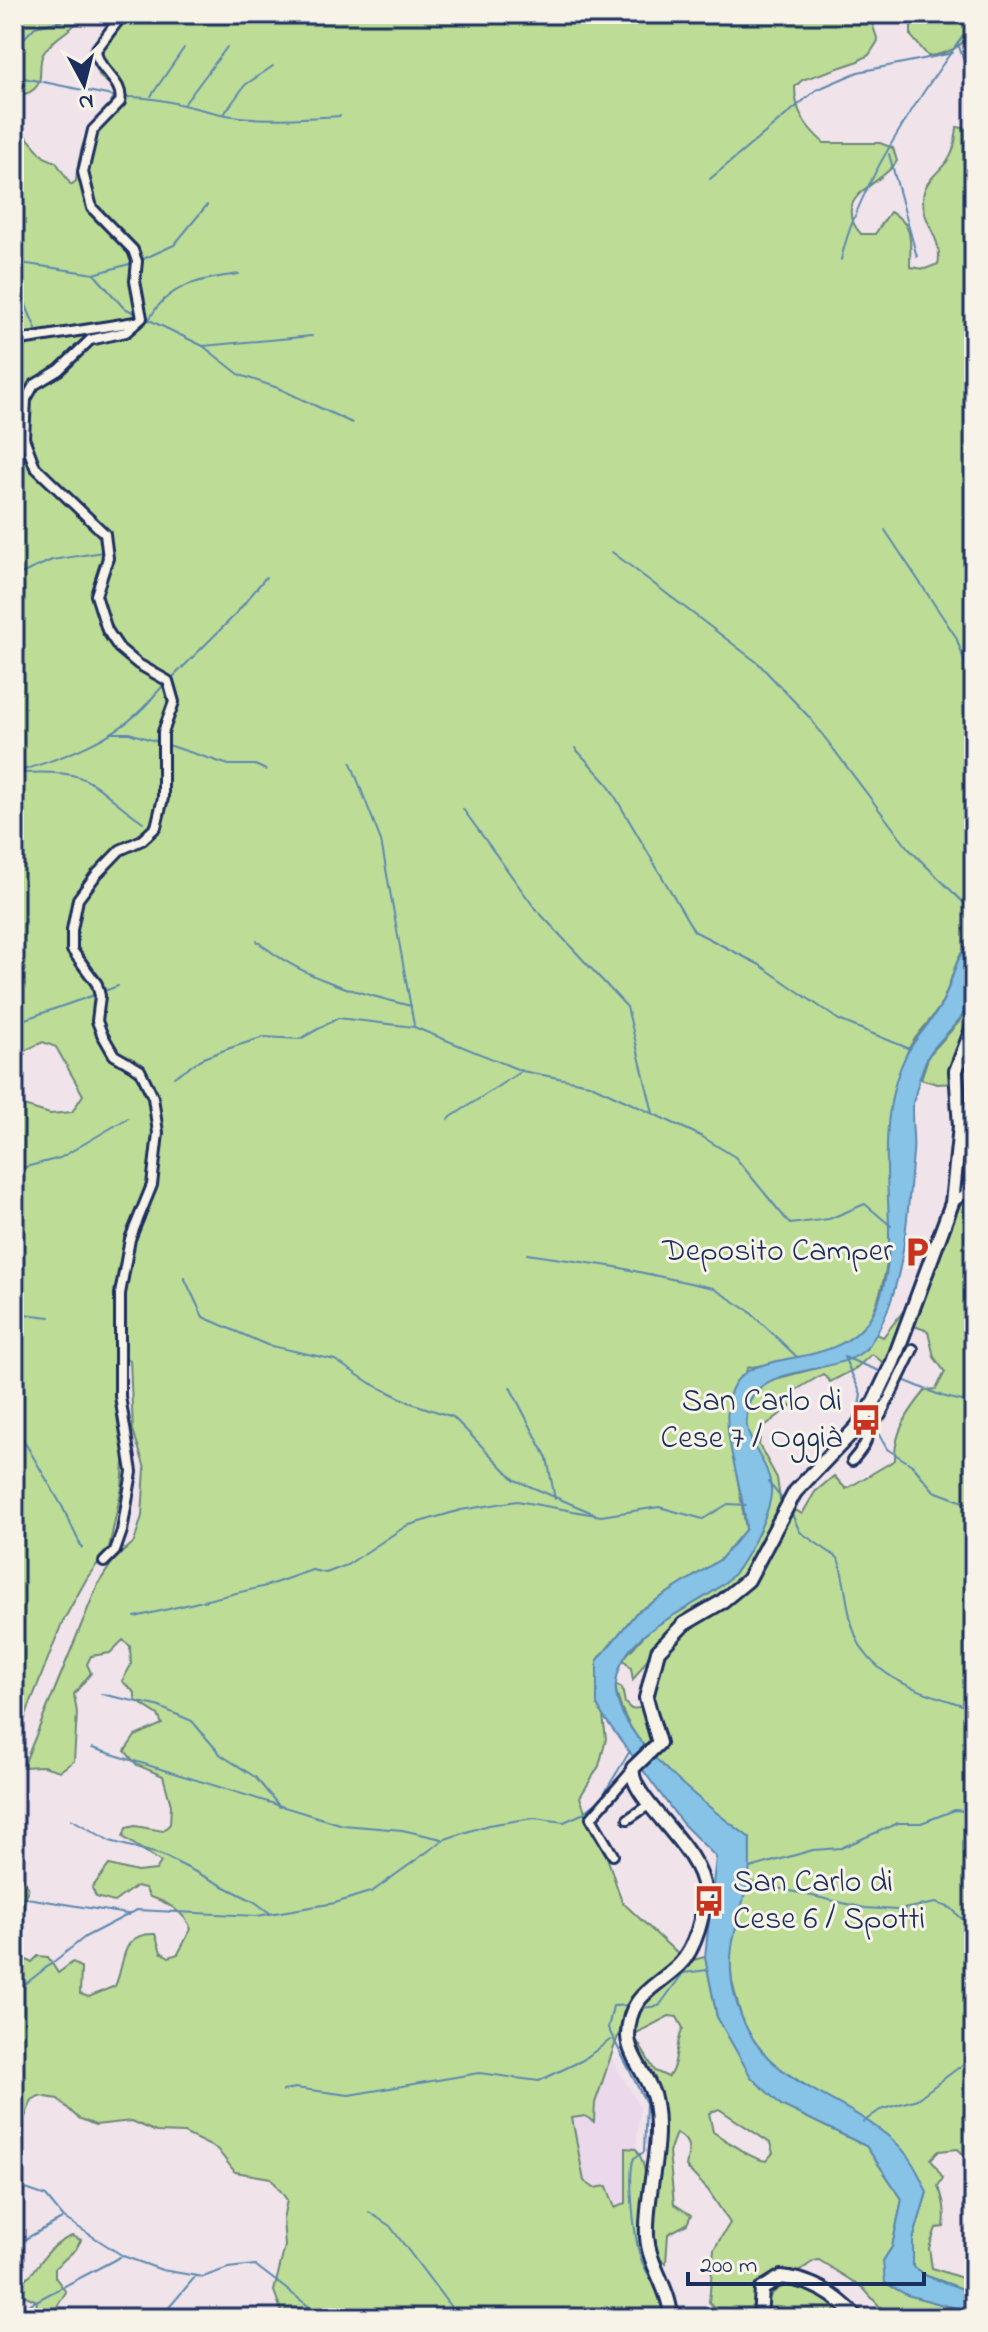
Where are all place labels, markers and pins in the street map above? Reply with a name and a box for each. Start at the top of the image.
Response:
place label: Deposito Camper [661,1229,893,1276]
parking icon: Deposito Camper [900,1235,934,1269]
place label: San Carlo di Cese 7 / Oggià [661,1379,842,1463]
bus stop icon: San Carlo di Cese 7 / Oggià [849,1403,883,1437]
place label: San Carlo di Cese 6 / Spotti [733,1860,925,1944]
bus stop icon: San Carlo di Cese 6 / Spotti [692,1884,726,1918]

